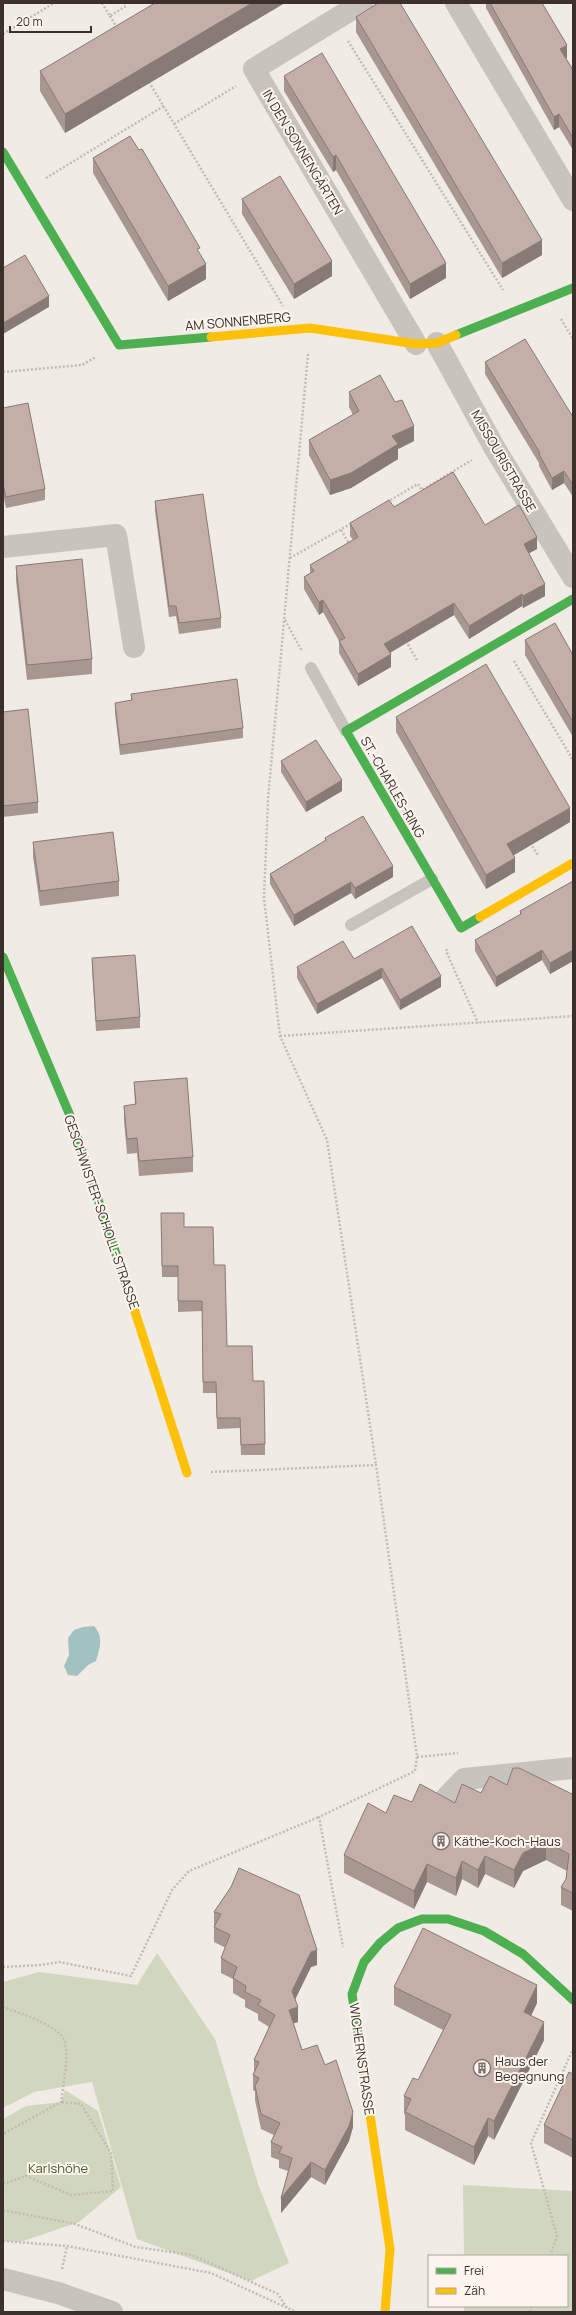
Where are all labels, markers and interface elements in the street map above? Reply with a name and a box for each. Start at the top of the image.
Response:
scale bar [10,8,91,34]
text: 20 m [16,13,43,30]
street label: IN DEN SONNENGÄRTEN [258,86,348,218]
street label: AM SONNENBERG [184,307,292,335]
street label: MISSOURISTRASSE [467,406,541,516]
street label: ST.-CHARLES-RING [357,733,429,841]
street label: GESCHWISTER-SCHOLL-STRASSE [60,1112,144,1312]
building icon: Käthe-Koch-Haus [431,1831,451,1851]
place label: Käthe-Koch-Haus [454,1832,561,1850]
street label: WICHERNSTRASSE [345,2002,379,2116]
place label: Haus der Begegnung [495,2052,564,2085]
building icon: Haus der Begegnung [472,2058,492,2078]
park label: Karlshöhe [28,2159,89,2177]
legend [428,2255,568,2307]
text: Frei [464,2262,484,2279]
text: Zäh [464,2282,485,2299]

